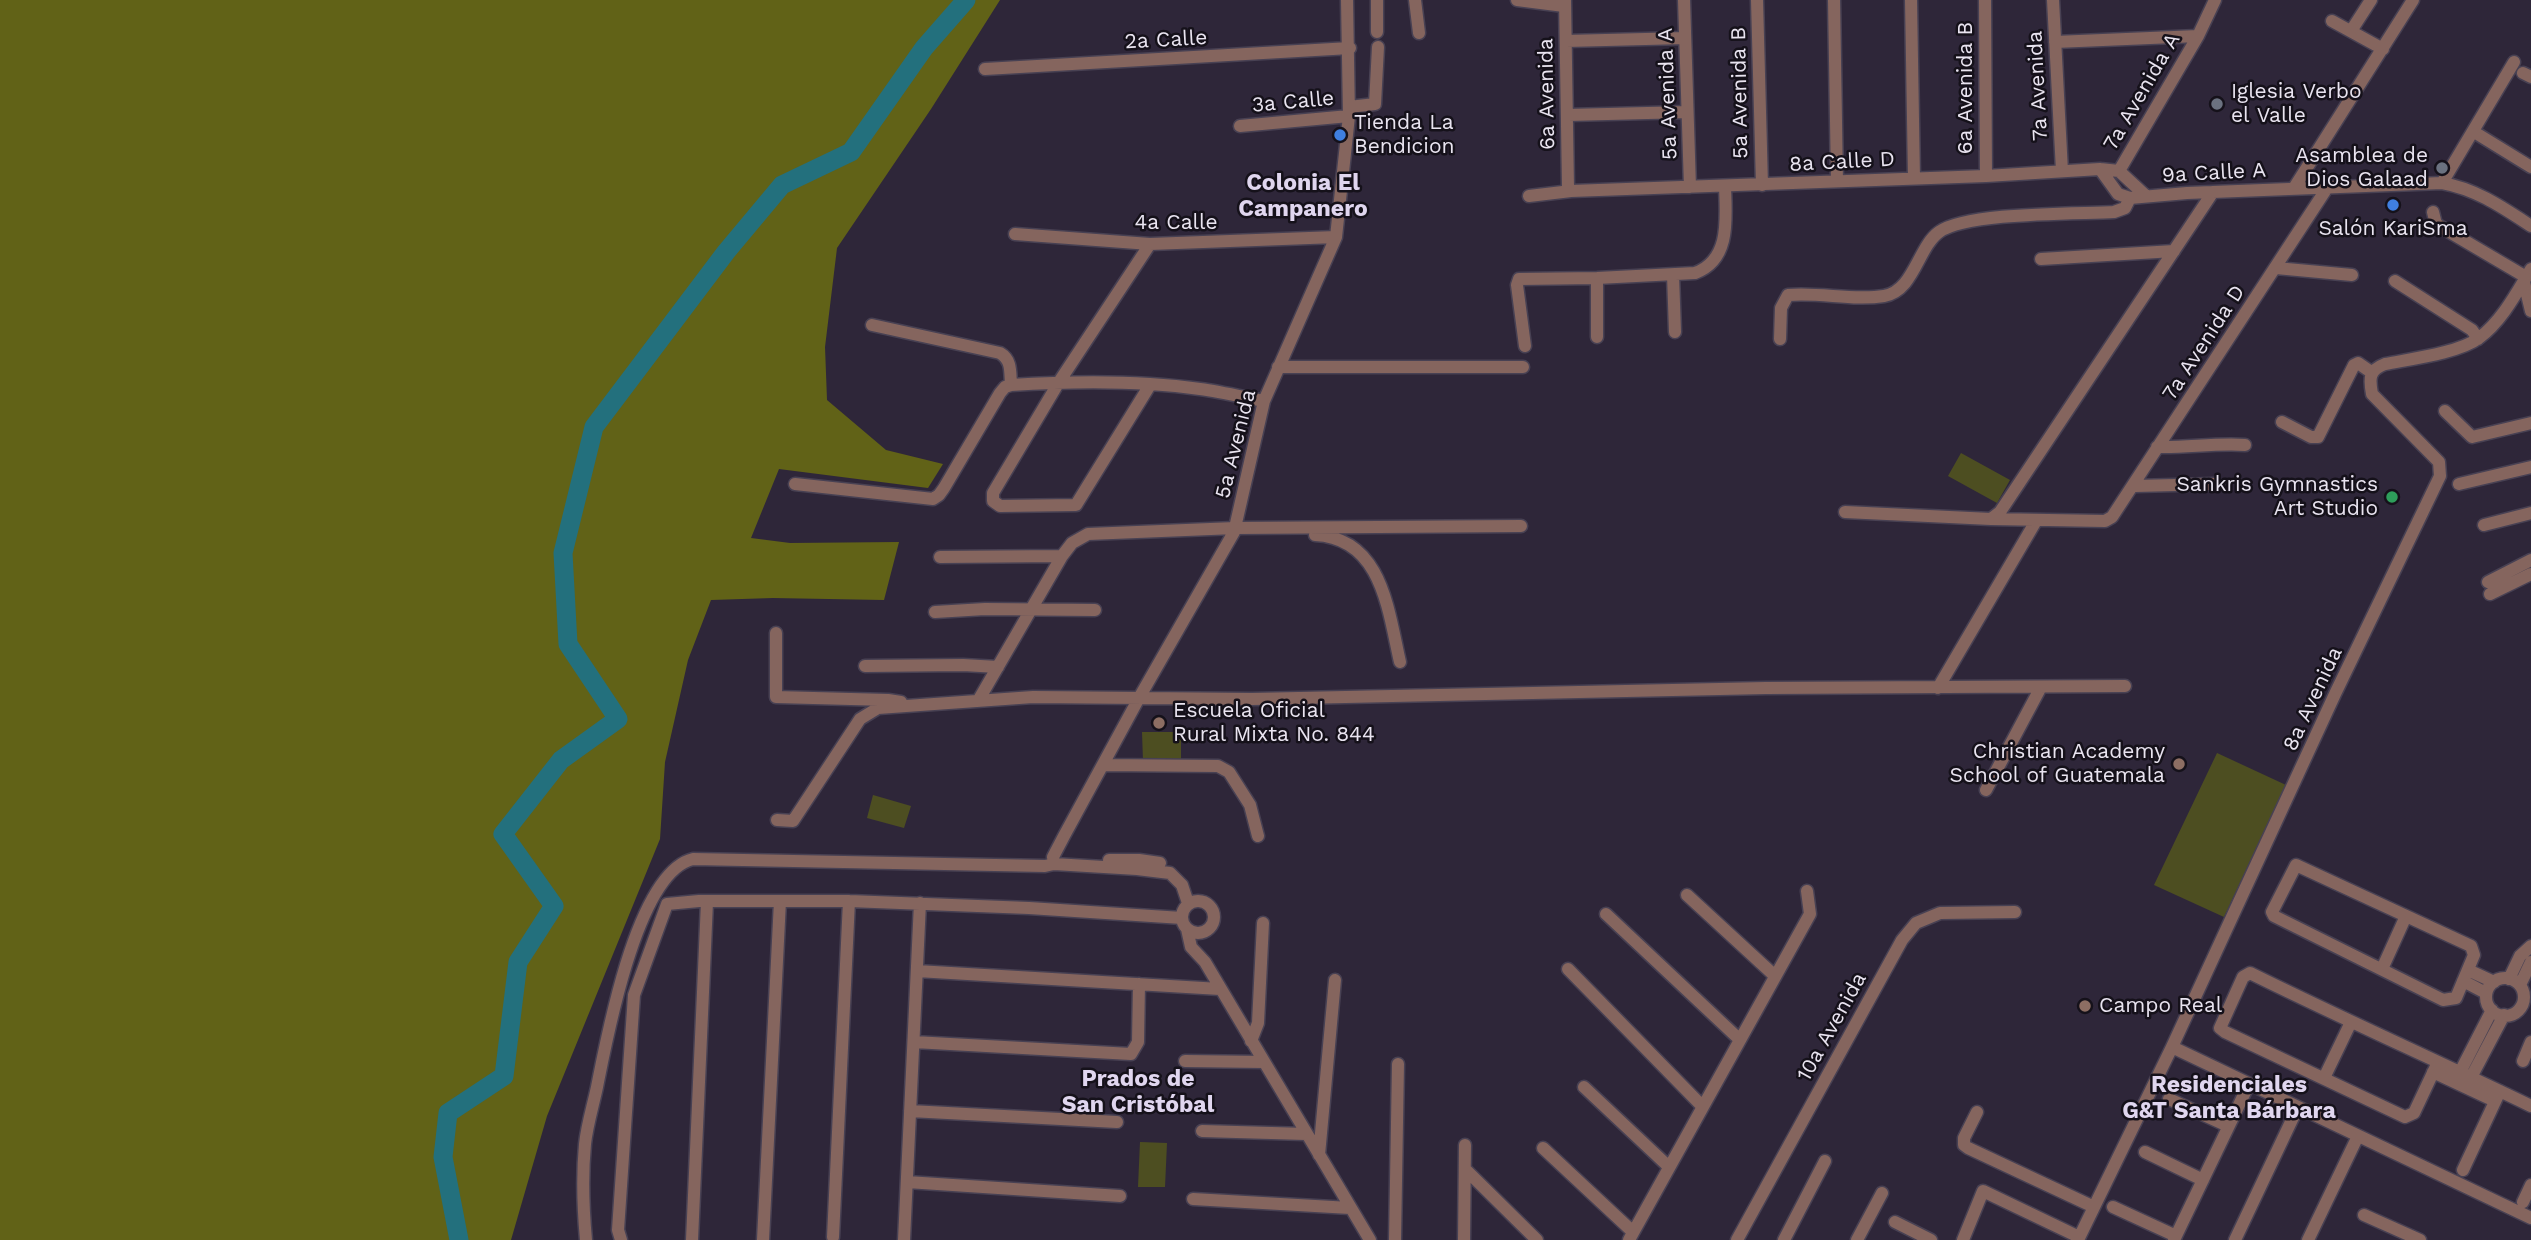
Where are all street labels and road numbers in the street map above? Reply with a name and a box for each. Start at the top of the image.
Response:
street label: 6a Avenida B [1953,22,1979,154]
street label: 2a Calle [1124,25,1208,55]
street label: 5a Avenida B [1726,27,1754,159]
street label: 5a Avenida A [1653,28,1683,160]
street label: 7a Avenida A [2098,29,2186,155]
street label: 7a Avenida [2023,30,2053,142]
street label: 6a Avenida [1533,38,1561,150]
street label: 3a Calle [1251,86,1335,118]
street label: 8a Calle D [1789,147,1895,177]
street label: 9a Calle A [2161,158,2267,188]
street label: 4a Calle [1134,210,1218,236]
street label: 7a Avenida D [2157,281,2251,405]
street label: 5a Avenida [1210,387,1262,501]
street label: 8a Avenida [2278,643,2348,755]
street label: 10a Avenida [1792,968,1872,1086]

